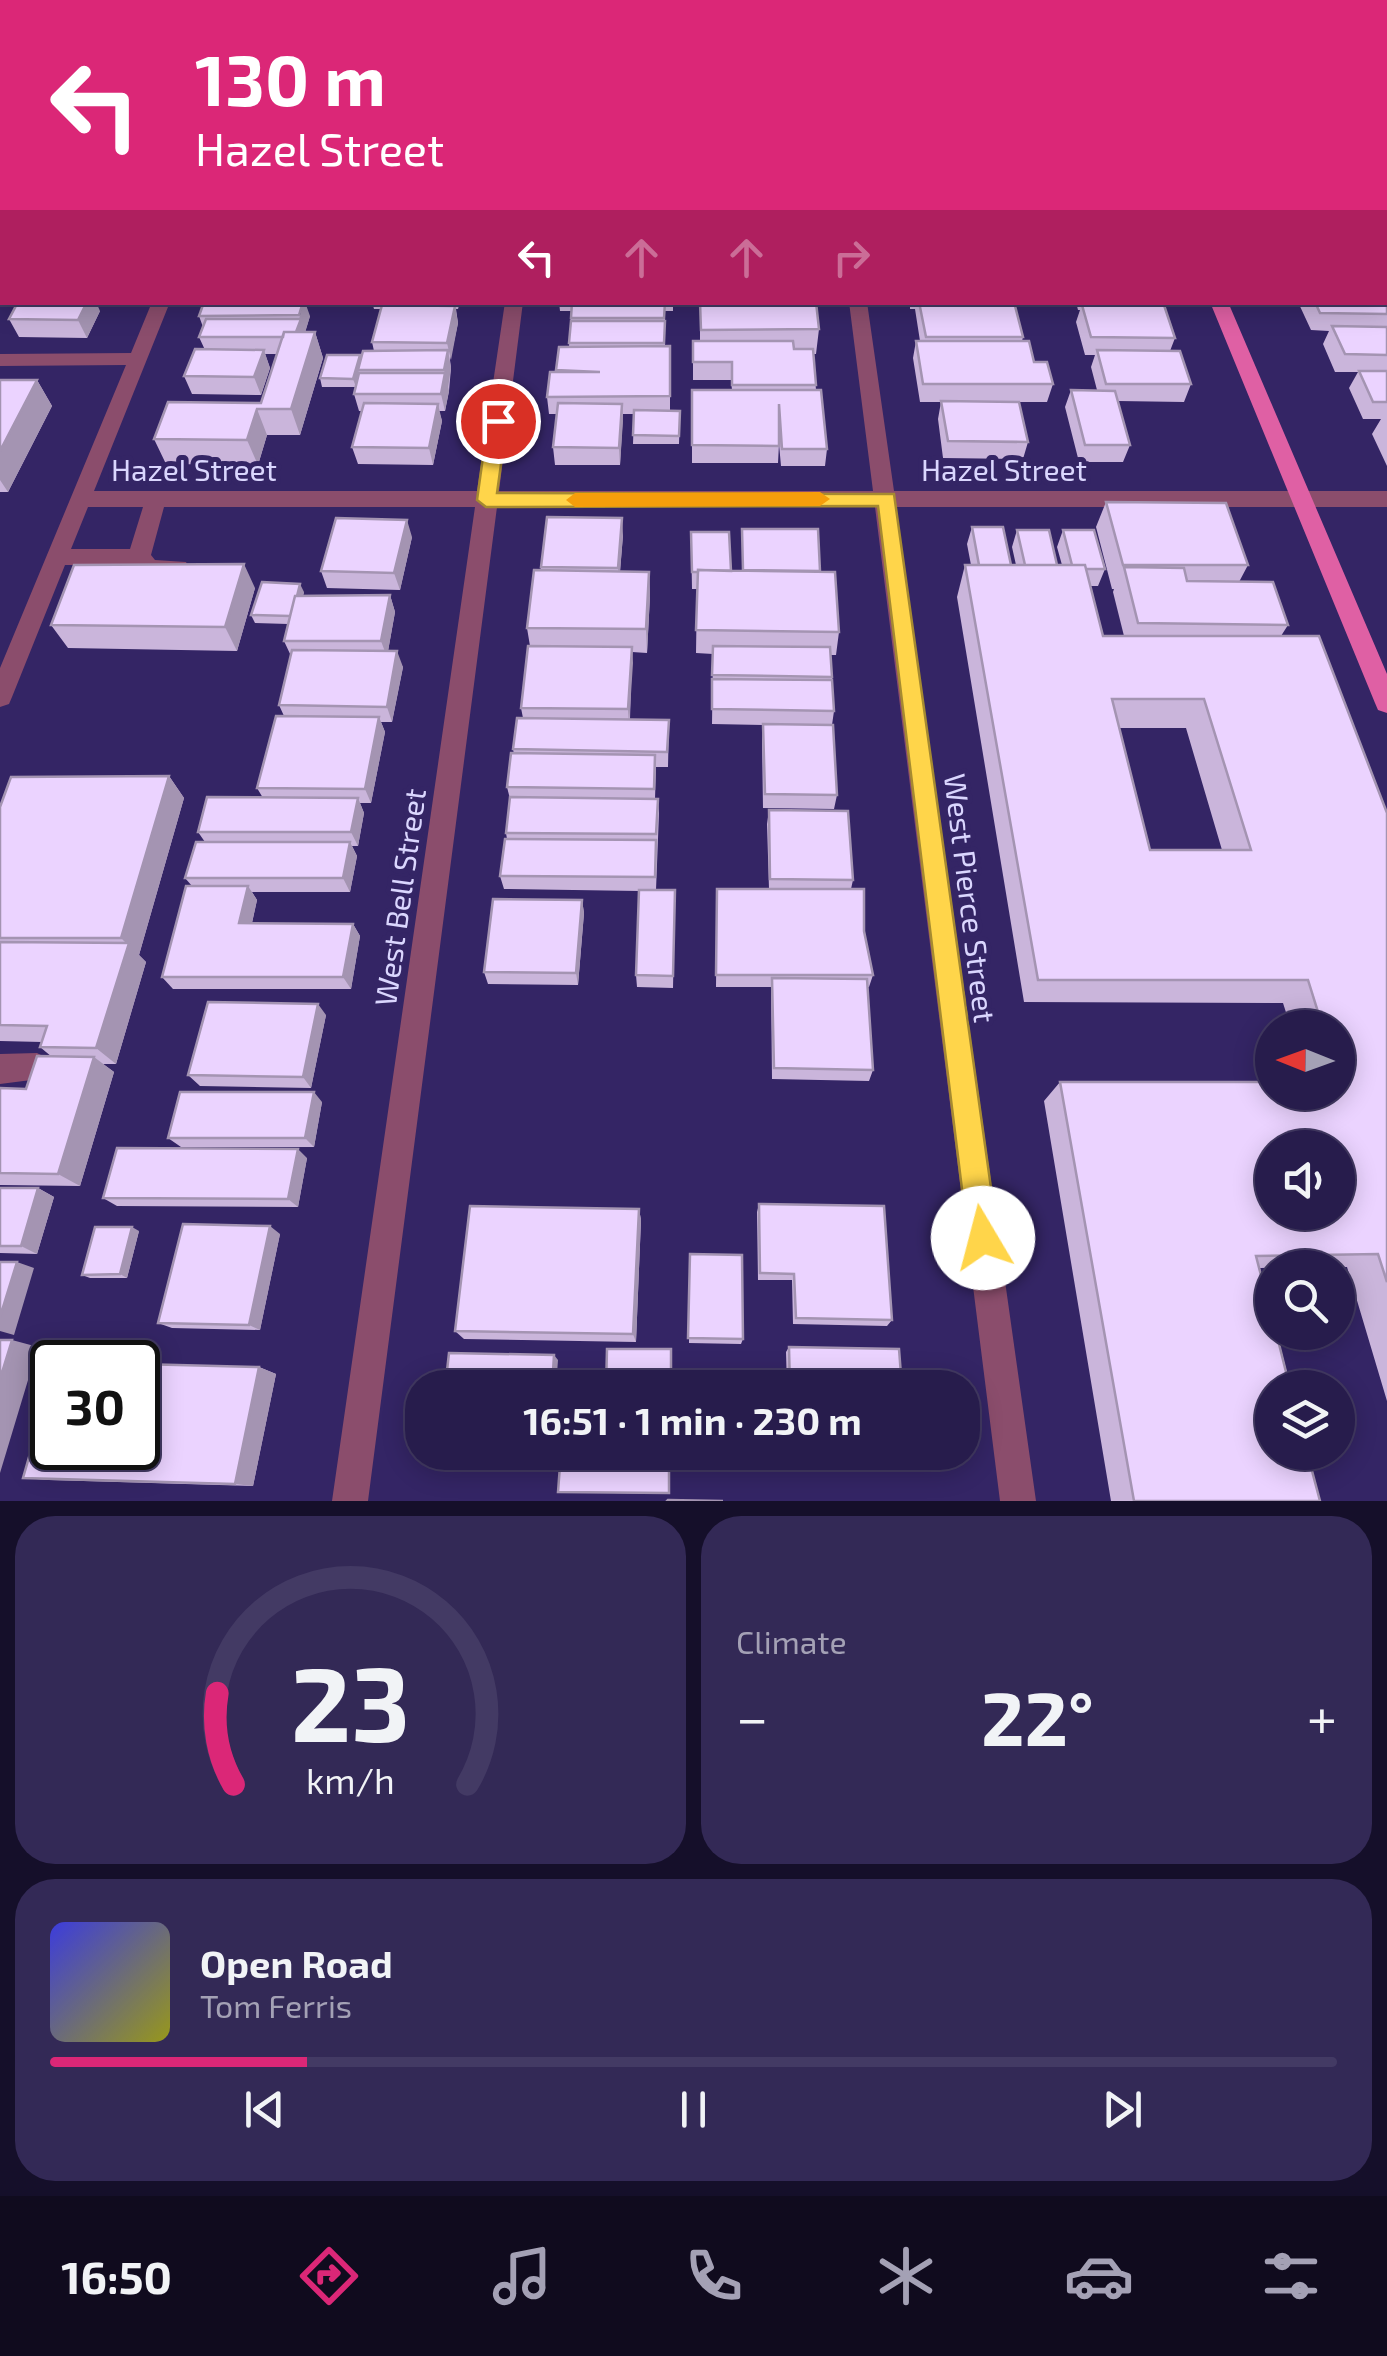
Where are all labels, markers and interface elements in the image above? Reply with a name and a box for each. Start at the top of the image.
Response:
text: 130 m [195,36,386,120]
icon: left [30,40,160,170]
text: Hazel Street [195,121,444,175]
icon: left [509,230,564,285]
icon: ahead [614,230,669,285]
icon: ahead [719,230,774,285]
icon: right [824,230,879,285]
pin [456,379,541,464]
icon: arrive [471,394,526,449]
street label: Hazel Street [111,451,277,487]
street label: Hazel Street [921,451,1087,487]
street label: West Pierce Street [938,771,1004,1025]
street label: West Bell Street [366,786,432,1008]
north arrow [1255,1010,1355,1110]
map controls [1255,1010,1355,1470]
button: sound [1255,1130,1355,1230]
position arrow [931,1186,1035,1290]
button: search [1255,1250,1355,1350]
speed limit sign: 30 [30,1340,160,1470]
button: layers [1255,1370,1355,1470]
text: 16:51 · 1 min · 230 m [523,1397,862,1443]
text: Climate [736,1622,847,1660]
text: 23 [291,1638,410,1763]
text: 22° [981,1671,1094,1761]
text: − [736,1683,768,1749]
text: + [1307,1683,1337,1749]
text: km/h [306,1758,395,1801]
text: Open Road [200,1940,393,1986]
text: Tom Ferris [200,1986,352,2024]
icon: previous [237,2082,292,2137]
icon: pause [666,2082,721,2137]
icon: next [1095,2082,1150,2137]
icon: directions [294,2241,364,2311]
icon: music [487,2241,557,2311]
icon: phone [679,2241,749,2311]
icon: climate [871,2241,941,2311]
icon: car [1064,2241,1134,2311]
icon: filters [1256,2241,1326,2311]
text: 16:50 [61,2249,172,2303]

